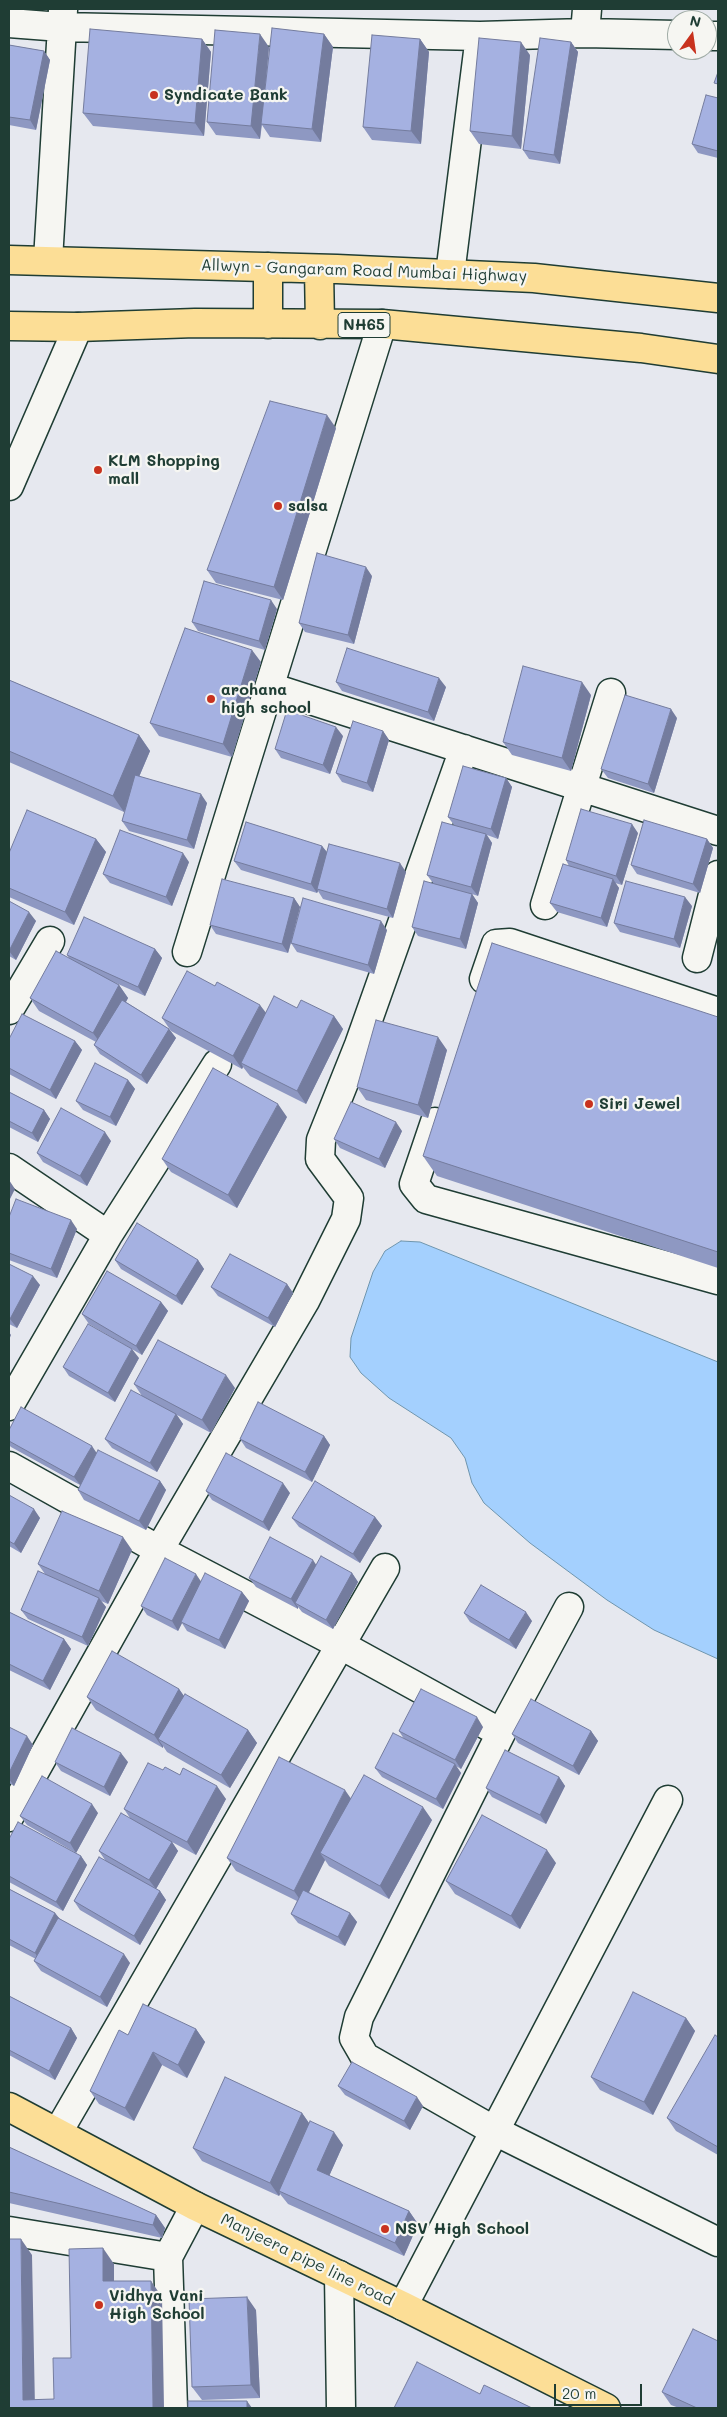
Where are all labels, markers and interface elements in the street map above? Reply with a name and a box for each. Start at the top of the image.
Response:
north arrow [667,10,717,60]
text: N [688,10,703,31]
place label: Syndicate Bank [164,85,288,105]
marker: Syndicate Bank [148,89,160,101]
street label: Allwyn - Gangaram Road Mumbai Highway [201,256,527,286]
road number: NH65 [338,312,390,338]
place label: KLM Shopping mall [108,451,220,489]
marker: KLM Shopping mall [92,464,104,476]
place label: salsa [288,496,328,516]
marker: salsa [272,500,284,512]
place label: arohana high school [221,680,311,718]
marker: arohana high school [205,693,217,705]
place label: Siri Jewel [599,1094,680,1114]
marker: Siri Jewel [583,1098,595,1110]
street label: Manjeera pipe line road [217,2210,397,2310]
place label: NSV High School [395,2219,529,2239]
marker: NSV High School [379,2223,391,2235]
place label: Vidhya Vani High School [109,2286,205,2324]
marker: Vidhya Vani High School [93,2299,105,2311]
scale bar [557,2374,644,2406]
text: 20 m [562,2383,596,2403]

